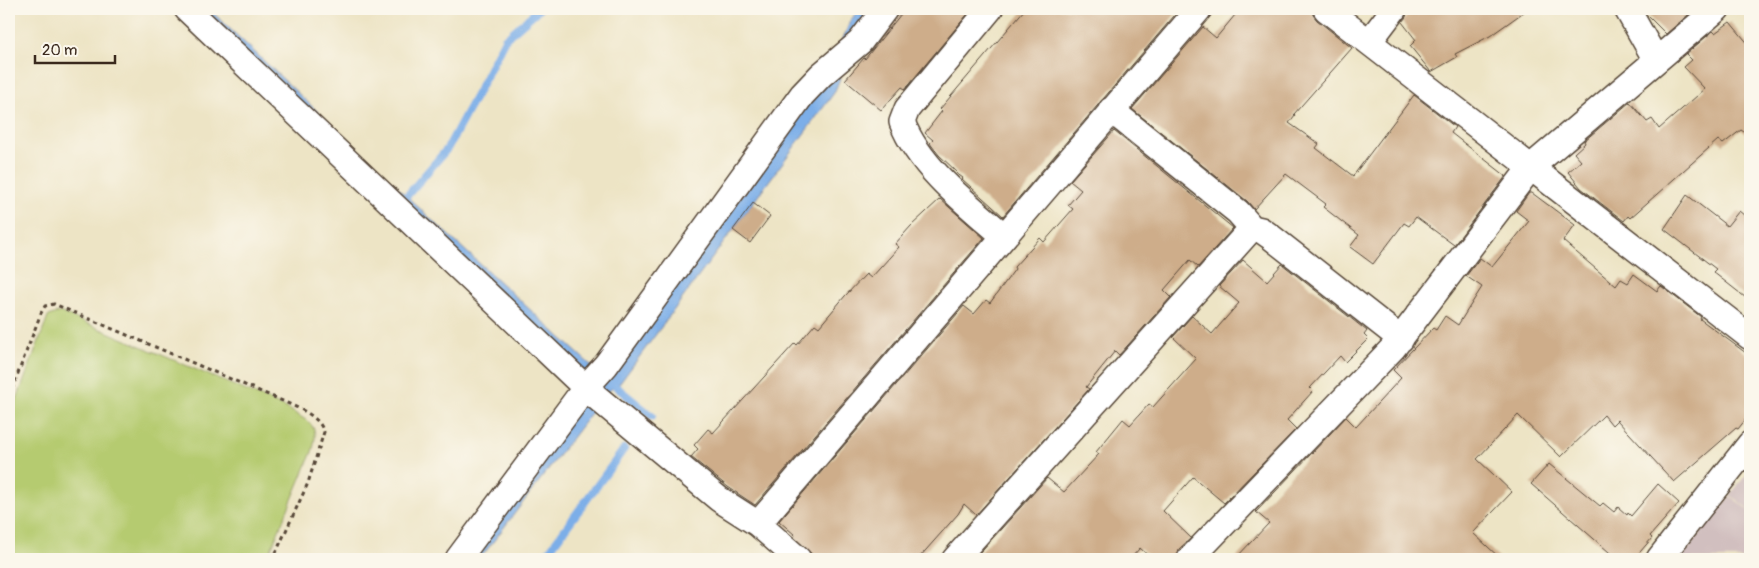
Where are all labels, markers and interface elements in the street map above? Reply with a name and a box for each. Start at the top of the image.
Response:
scale bar [35,32,115,64]
text: 20 m [42,41,77,60]

